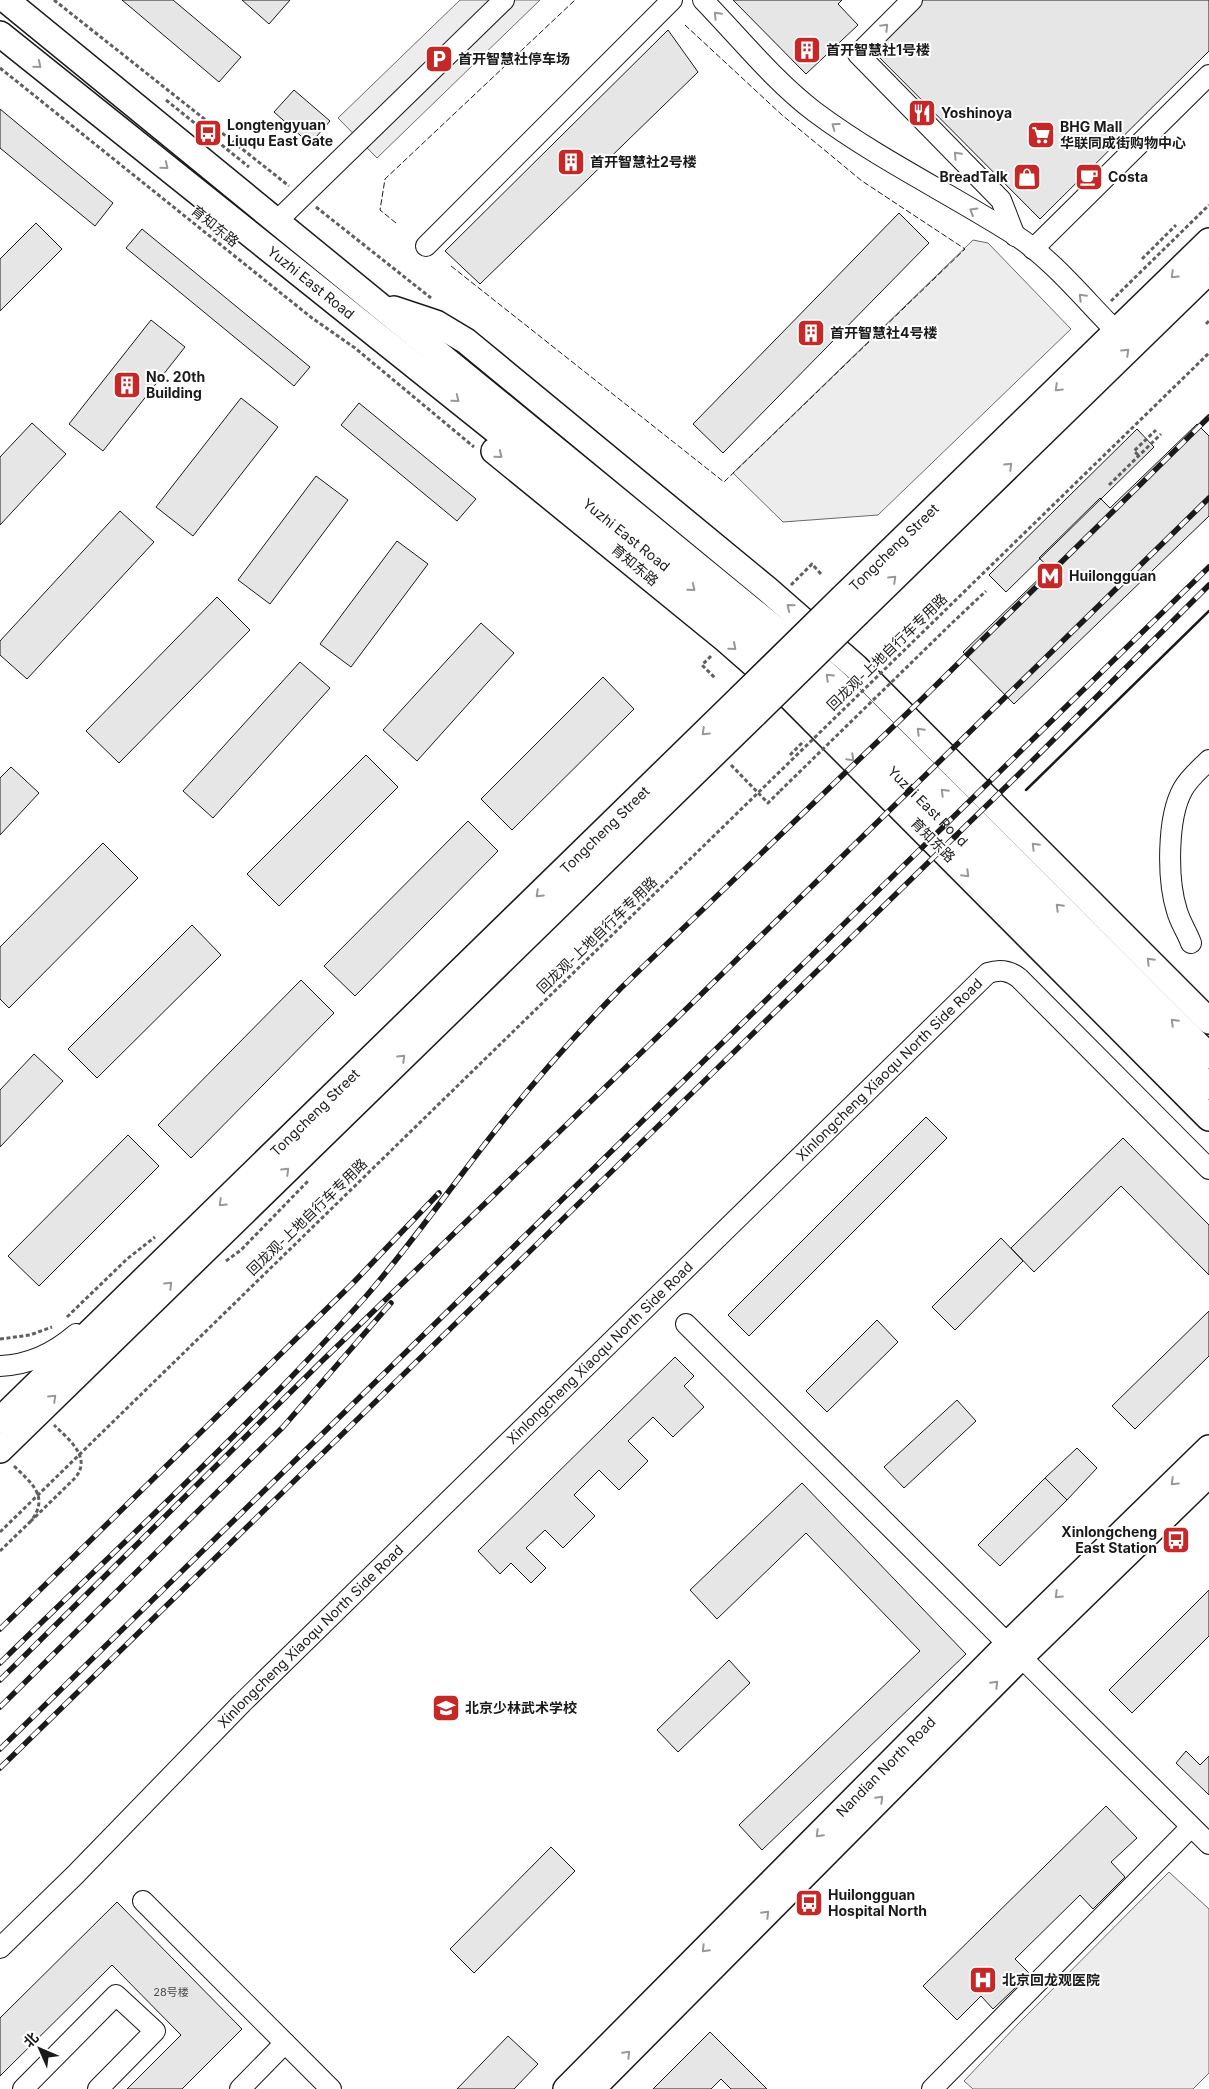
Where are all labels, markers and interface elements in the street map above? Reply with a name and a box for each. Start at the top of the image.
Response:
one-way arrow [714,12,723,21]
one-way arrow [879,24,888,33]
building icon: 首开智慧社1号楼 [792,35,822,65]
place label: 首开智慧社1号楼 [826,41,930,58]
parking icon: 首开智慧社停车场 [424,44,454,74]
place label: 首开智慧社停车场 [458,50,570,67]
one-way arrow [32,59,41,67]
restaurant icon: Yoshinoya [907,98,937,128]
place label: Yoshinoya [941,104,1012,121]
place label: Longtengyuan Liuqu East Gate [227,116,333,149]
bus stop icon: Longtengyuan Liuqu East Gate [193,118,223,148]
place label: BHG Mall 华联同成街购物中心 [1060,118,1186,151]
supermarket icon: BHG Mall 华联同成街购物中心 [1026,120,1056,150]
one-way arrow [831,123,841,132]
building icon: 首开智慧社2号楼 [556,147,586,177]
one-way arrow [954,152,963,161]
place label: 首开智慧社2号楼 [590,153,697,170]
one-way arrow [159,161,168,169]
shop icon: BreadTalk [1012,162,1042,192]
cafe icon: Costa [1074,162,1104,192]
place label: BreadTalk [940,168,1009,185]
place label: Costa [1108,168,1148,185]
street label: 育知东路 [188,201,242,250]
one-way arrow [970,208,979,218]
street label: Yuzhi East Road [264,242,358,322]
one-way arrow [1171,269,1180,278]
one-way arrow [1079,293,1088,302]
building icon: 首开智慧社4号楼 [796,318,826,348]
place label: 首开智慧社4号楼 [830,324,937,341]
one-way arrow [1120,349,1129,358]
place label: No. 20th Building [146,368,205,401]
building icon: No. 20th Building [112,370,142,400]
one-way arrow [1054,382,1063,391]
one-way arrow [450,393,459,401]
one-way arrow [493,450,502,458]
one-way arrow [1003,463,1012,472]
street label: Yuzhi East Road [580,495,673,575]
street label: Tongcheng Street [845,500,942,594]
street label: 育知东路 [608,540,662,589]
metro station icon: Huilongguan [1035,561,1065,591]
place label: Huilongguan [1069,567,1156,584]
one-way arrow [887,576,896,585]
one-way arrow [686,582,695,590]
street label: 回龙观-上地自行车专用路 [823,590,950,713]
one-way arrow [786,604,795,613]
one-way arrow [728,641,737,650]
one-way arrow [826,674,835,683]
one-way arrow [702,726,711,735]
one-way arrow [917,728,926,737]
one-way arrow [846,753,855,762]
street label: Yuzhi East Road [884,762,972,850]
street label: Tongcheng Street [556,782,653,877]
one-way arrow [941,789,950,798]
street label: 育知东路 [908,814,959,865]
one-way arrow [1032,843,1041,852]
one-way arrow [960,868,969,877]
street label: 回龙观-上地自行车专用路 [533,873,660,996]
one-way arrow [536,888,545,897]
one-way arrow [1056,904,1065,913]
one-way arrow [1147,958,1156,967]
street label: Xinlongcheng Xiaoqu North Side Road [792,975,985,1164]
one-way arrow [1171,1019,1180,1028]
one-way arrow [396,1055,405,1064]
street label: Tongcheng Street [266,1065,363,1160]
street label: 回龙观-上地自行车专用路 [243,1155,370,1278]
one-way arrow [280,1168,289,1177]
one-way arrow [219,1197,228,1206]
street label: Xinlongcheng Xiaoqu North Side Road [503,1258,696,1447]
one-way arrow [164,1281,173,1290]
one-way arrow [47,1395,56,1404]
one-way arrow [1171,1476,1180,1485]
place label: Xinlongcheng East Station [1061,1523,1157,1556]
bus stop icon: Xinlongcheng East Station [1161,1525,1191,1555]
street label: Xinlongcheng Xiaoqu North Side Road [214,1541,406,1731]
one-way arrow [1055,1589,1064,1598]
one-way arrow [989,1681,998,1690]
school or university icon: 北京少林武术学校 [431,1693,461,1723]
place label: 北京少林武术学校 [465,1699,577,1716]
street label: Nandian North Road [832,1713,939,1820]
one-way arrow [875,1796,884,1805]
one-way arrow [816,1828,825,1837]
place label: Huilongguan Hospital North [828,1886,927,1919]
bus stop icon: Huilongguan Hospital North [794,1888,824,1918]
one-way arrow [760,1911,769,1920]
one-way arrow [702,1943,711,1952]
hospital icon: 北京回龙观医院 [968,1965,998,1995]
place label: 北京回龙观医院 [1002,1971,1100,1988]
house number: 28号楼 [153,1985,189,1999]
north arrow [15,2024,65,2074]
text: 北 [19,2028,41,2050]
one-way arrow [621,2051,630,2060]

